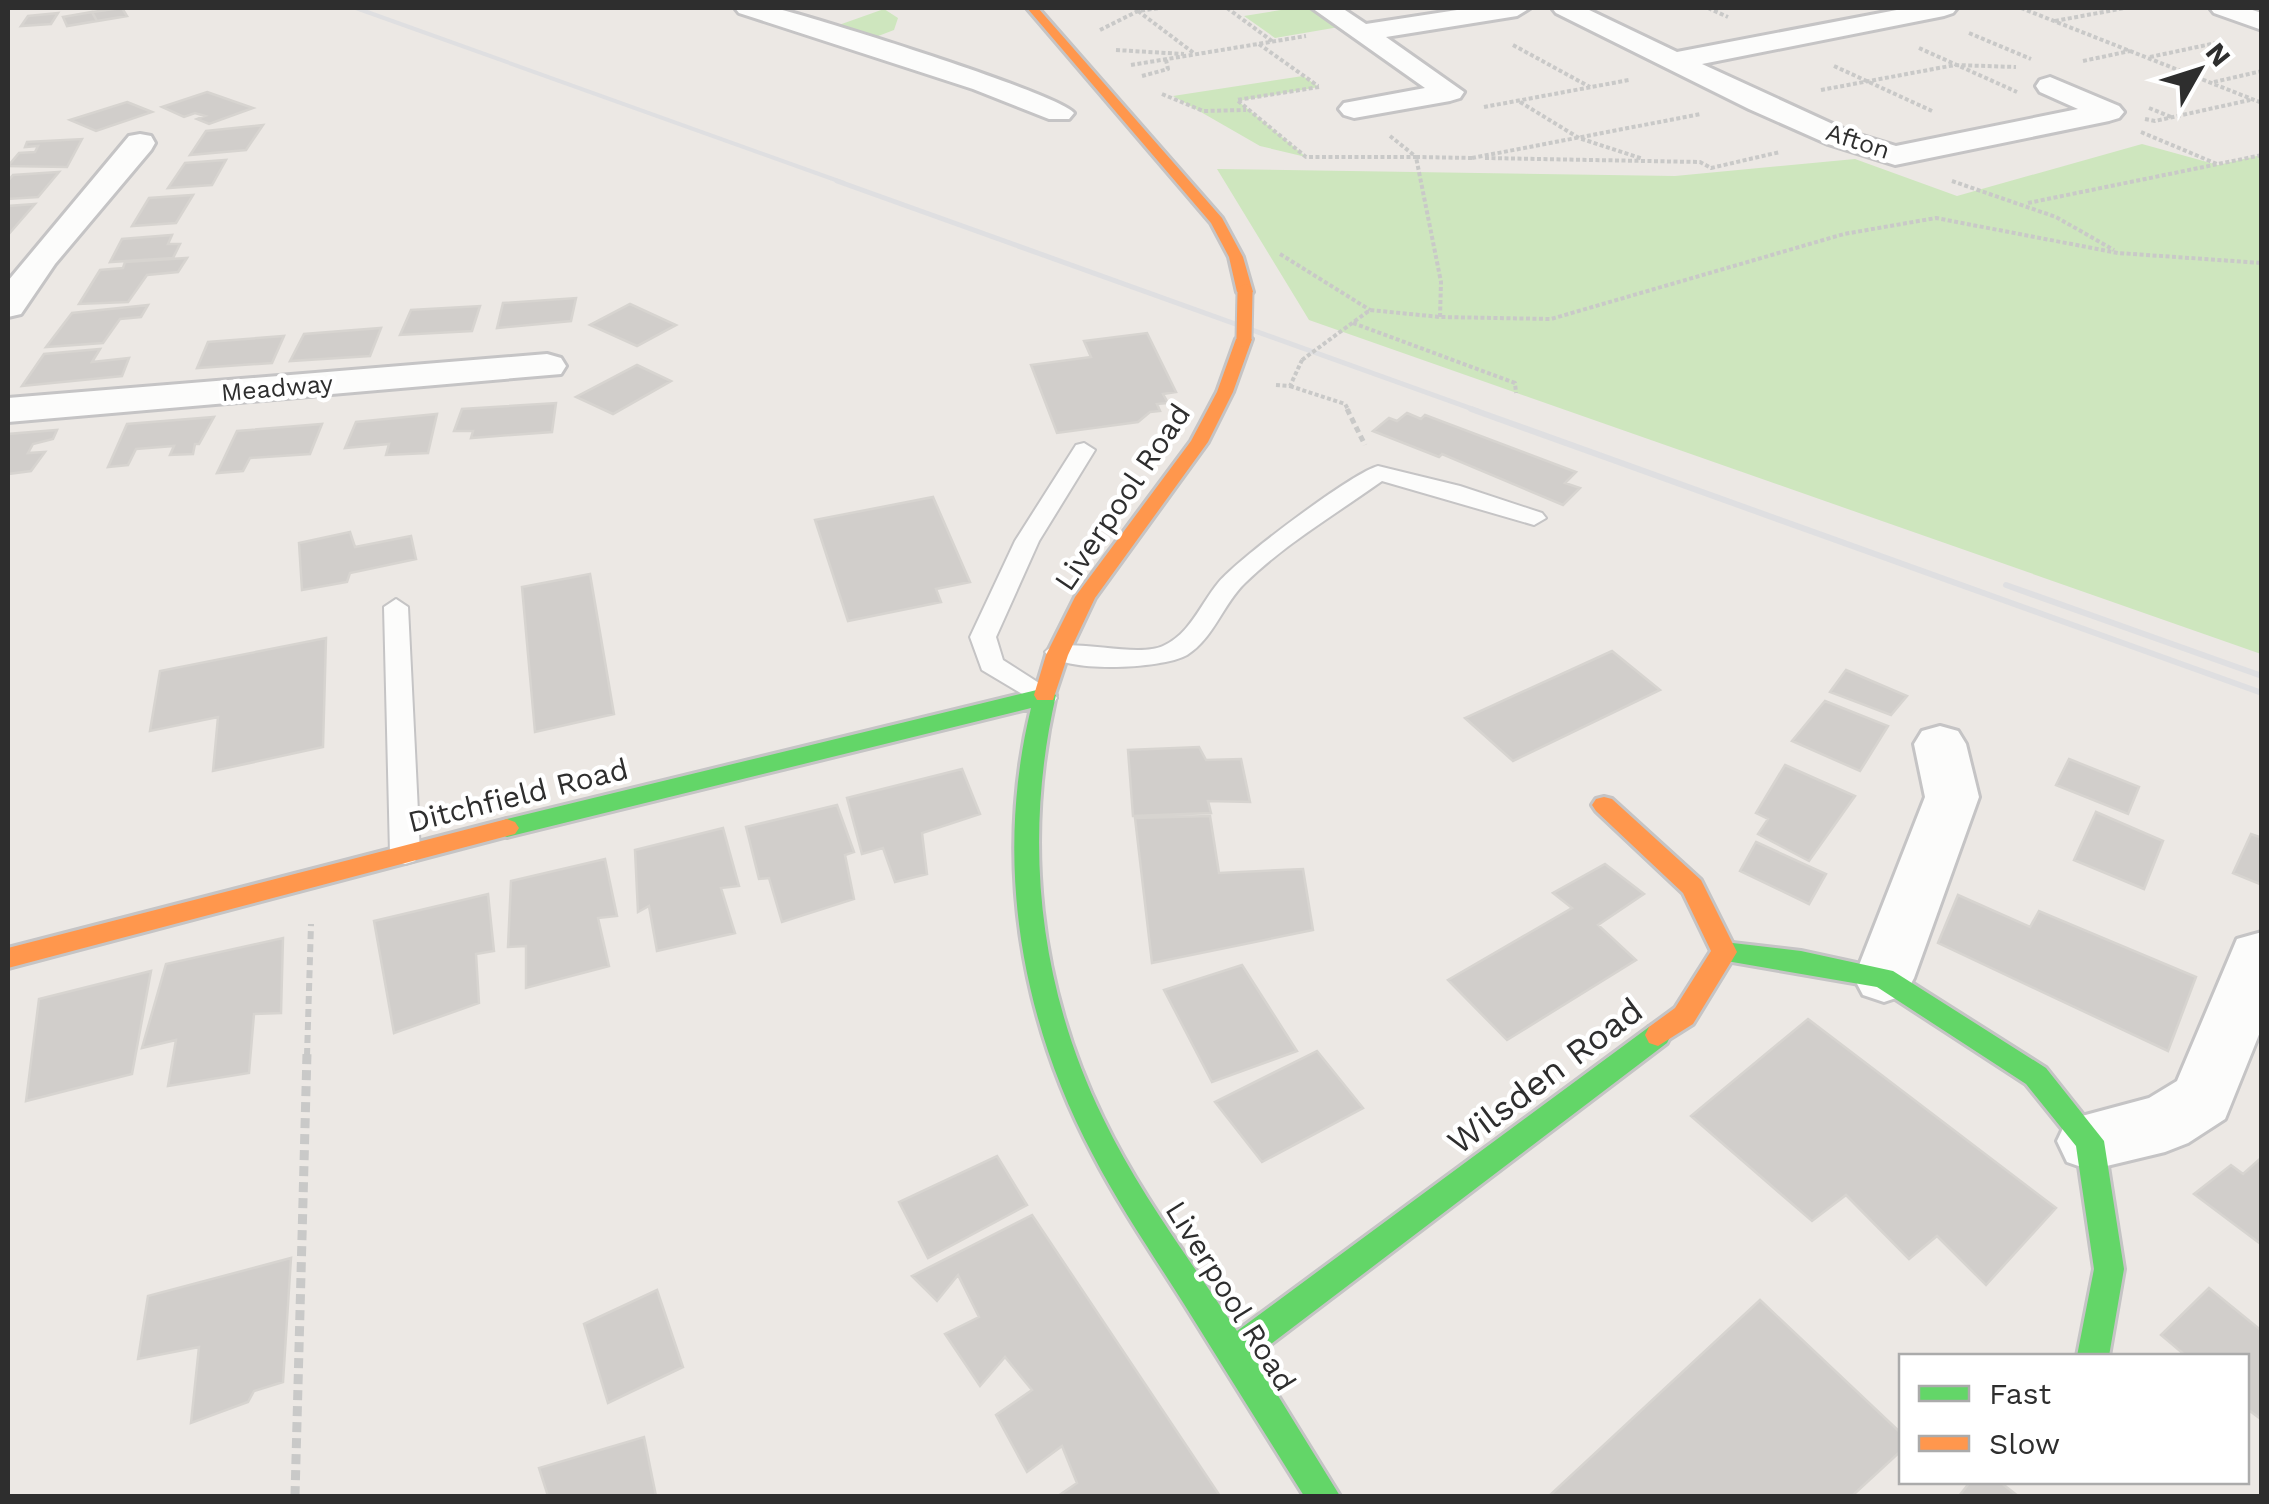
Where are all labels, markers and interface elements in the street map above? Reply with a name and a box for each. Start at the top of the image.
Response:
north arrow [2149,20,2249,120]
text: N [2199,36,2237,73]
street label: Afton [1822,117,1894,165]
street label: Meadway [220,369,334,407]
street label: Liverpool Road [1047,397,1197,597]
street label: Ditchfield Road [404,751,632,839]
street label: Wilsden Road [1439,989,1651,1163]
street label: Liverpool Road [1159,1195,1303,1397]
legend [1899,1354,2249,1484]
text: Fast [1989,1376,2052,1411]
text: Slow [1989,1426,2060,1461]

